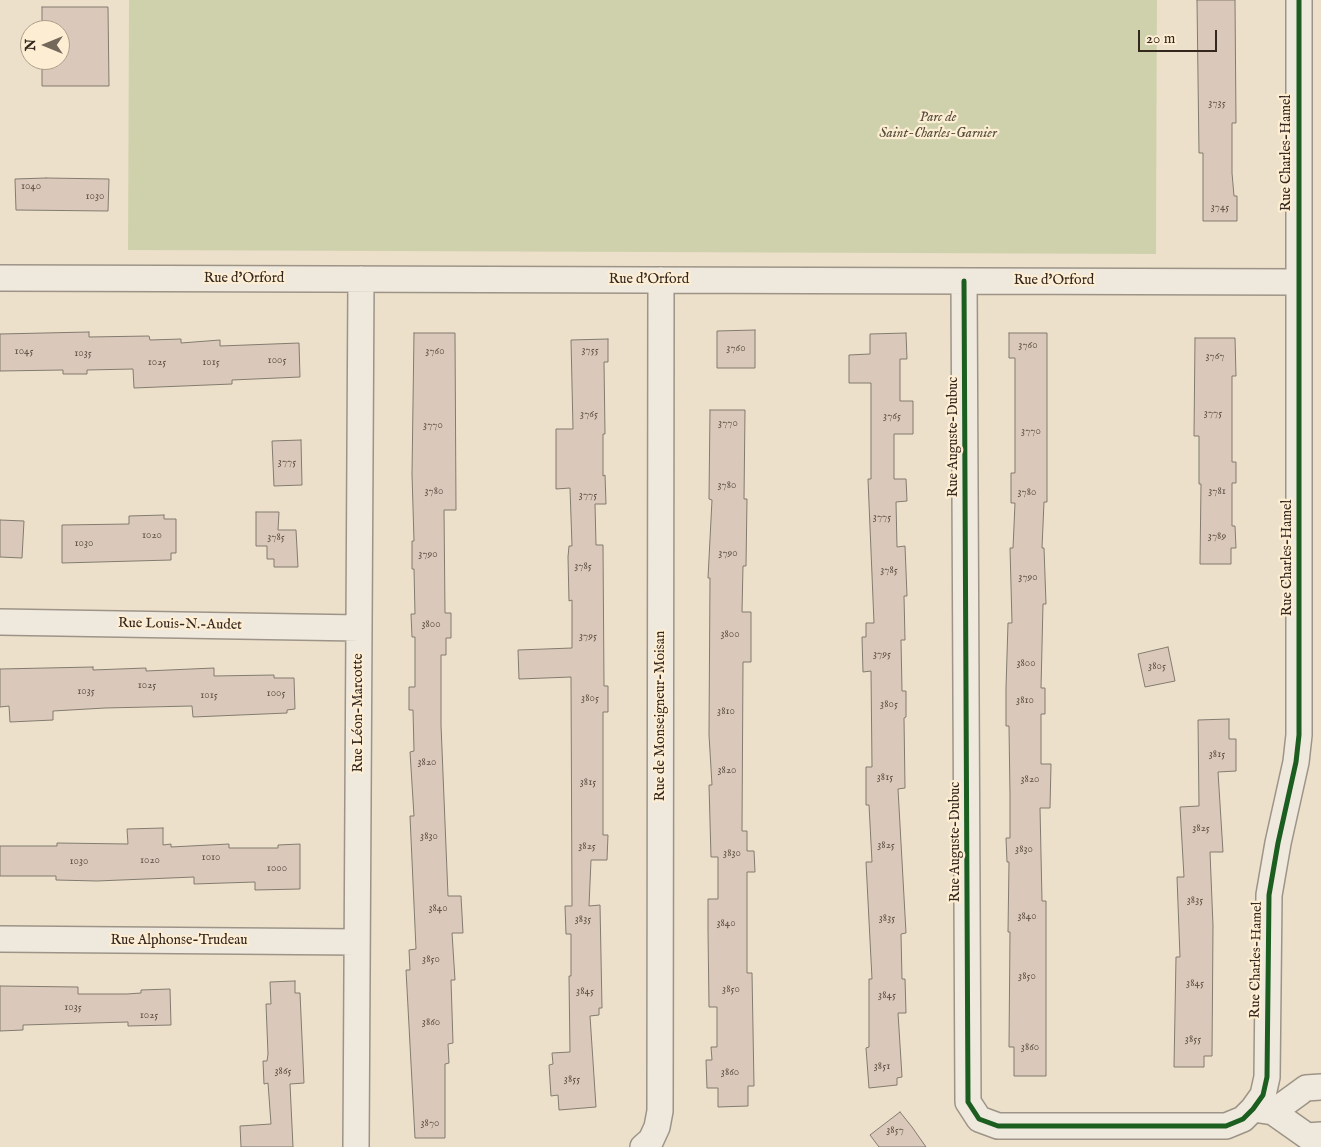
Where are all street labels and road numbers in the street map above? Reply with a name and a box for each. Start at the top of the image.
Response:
street label: Rue Charles-Hamel [1279,95,1295,211]
street label: Rue d'Orford [204,271,284,287]
street label: Rue d'Orford [609,272,689,288]
street label: Rue d'Orford [1014,273,1094,289]
street label: Rue Auguste-Dubuc [946,377,962,497]
street label: Rue Charles-Hamel [1280,500,1296,616]
street label: Rue Louis-N.-Audet [118,616,242,634]
street label: Rue de Monseigneur-Moisan [653,631,669,801]
street label: Rue Léon-Marcotte [351,653,367,773]
street label: Rue Auguste-Dubuc [948,782,964,902]
street label: Rue Charles-Hamel [1248,902,1266,1018]
street label: Rue Alphonse-Trudeau [110,933,248,949]

